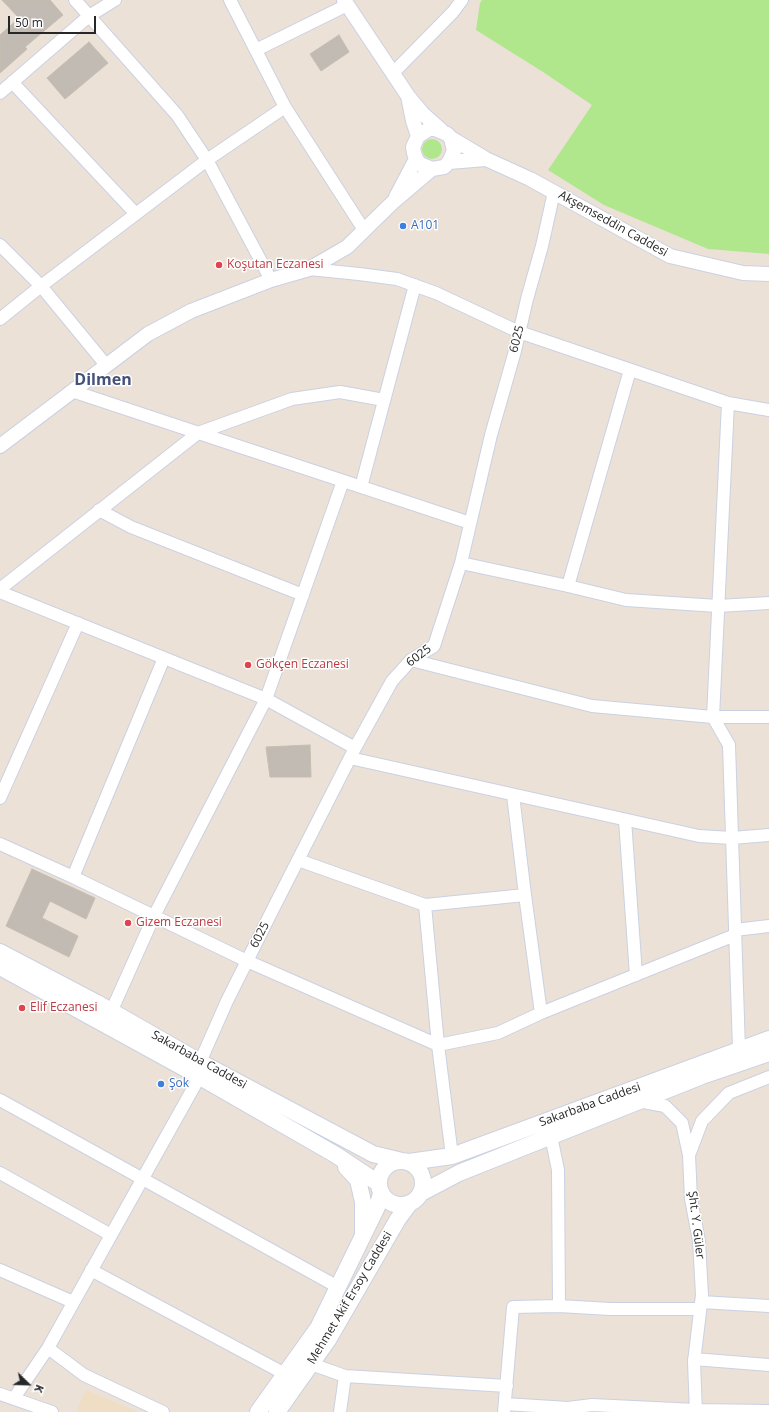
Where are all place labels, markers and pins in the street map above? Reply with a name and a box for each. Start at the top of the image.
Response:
place label: A101 [411,219,439,233]
marker: A101 [398,221,408,231]
place label: Koşutan Eczanesi [227,258,324,272]
marker: Koşutan Eczanesi [214,260,224,270]
place label: Gökçen Eczanesi [256,658,349,672]
marker: Gökçen Eczanesi [243,660,253,670]
place label: Gizem Eczanesi [136,916,222,930]
marker: Gizem Eczanesi [123,918,133,928]
place label: Elif Eczanesi [30,1001,97,1015]
marker: Elif Eczanesi [17,1003,27,1013]
place label: Şok [169,1077,189,1091]
marker: Şok [156,1079,166,1089]

